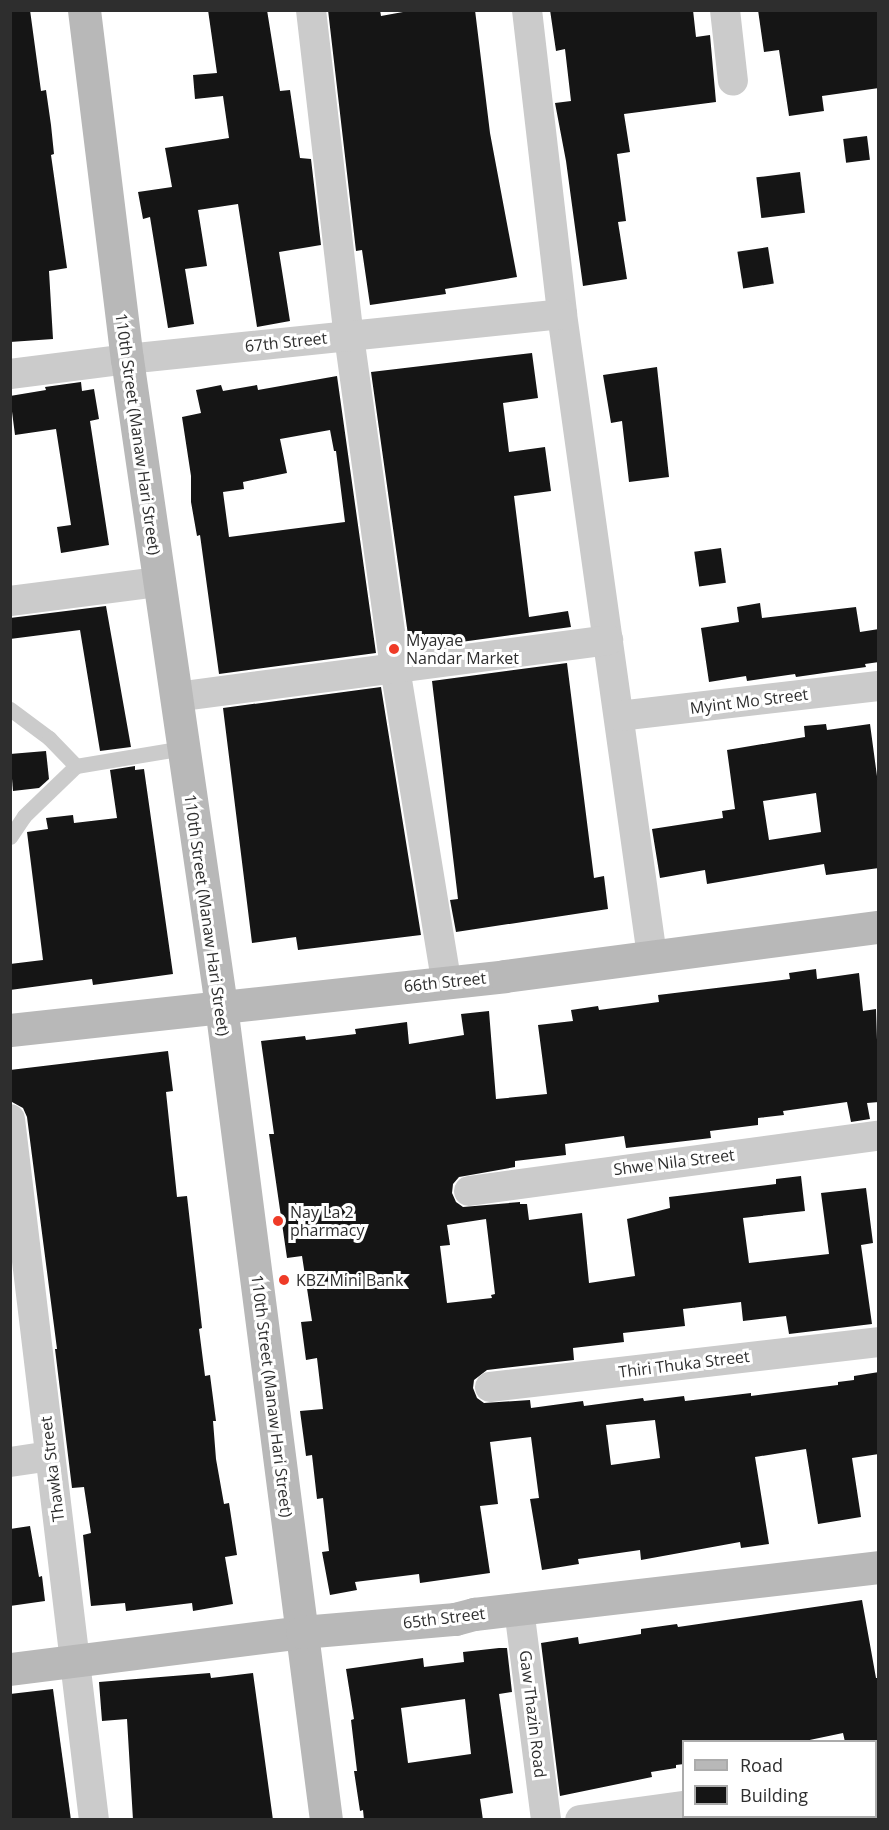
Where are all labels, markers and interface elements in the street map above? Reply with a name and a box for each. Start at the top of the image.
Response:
street label: 110th Street (Manaw Hari Street) [112,312,164,556]
street label: 67th Street [244,328,328,356]
place label: Myayae Nandar Market [406,630,519,668]
marker: Myayae Nandar Market [387,642,401,656]
street label: Myint Mo Street [689,684,809,718]
street label: 110th Street (Manaw Hari Street) [181,793,233,1037]
street label: 66th Street [403,968,487,996]
street label: Shwe Nila Street [612,1145,736,1179]
place label: Nay La 2 pharmacy [290,1202,364,1240]
marker: Nay La 2 pharmacy [271,1214,285,1228]
place label: KBZ Mini Bank [296,1270,403,1290]
marker: KBZ Mini Bank [277,1273,291,1287]
street label: 110th Street (Manaw Hari Street) [248,1274,296,1518]
street label: Thiri Thuka Street [617,1346,751,1382]
street label: Thawka Street [36,1415,68,1523]
street label: 65th Street [402,1603,486,1633]
street label: Gaw Thazin Road [516,1649,550,1779]
legend [682,1740,877,1818]
text: Road [740,1753,783,1777]
text: Building [740,1783,808,1807]

